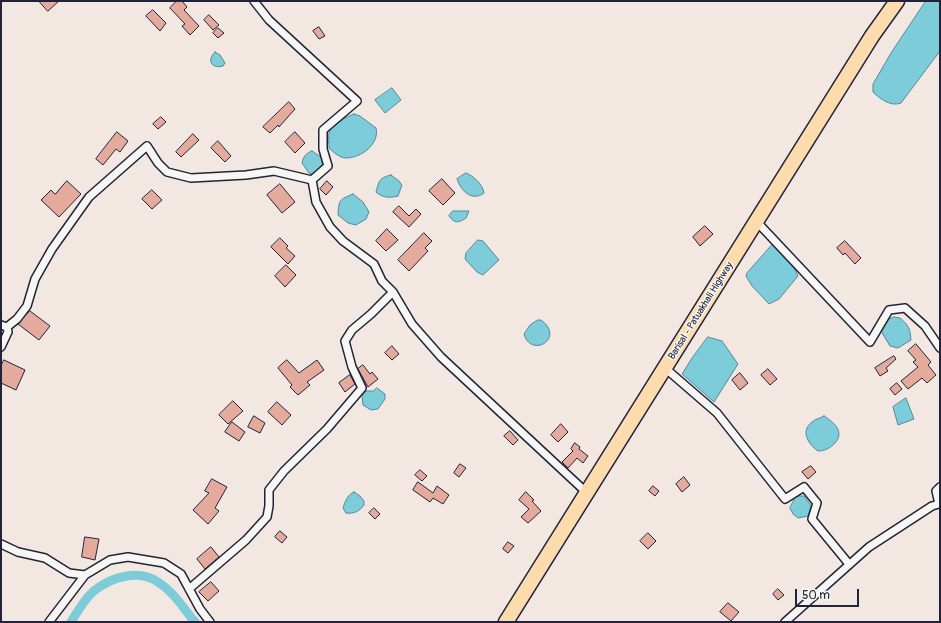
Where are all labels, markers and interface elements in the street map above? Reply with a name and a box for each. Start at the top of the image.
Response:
street label: Barisal - Patuakhali Highway [666,260,736,362]
scale bar [797,581,861,607]
text: 50 m [802,588,830,603]

